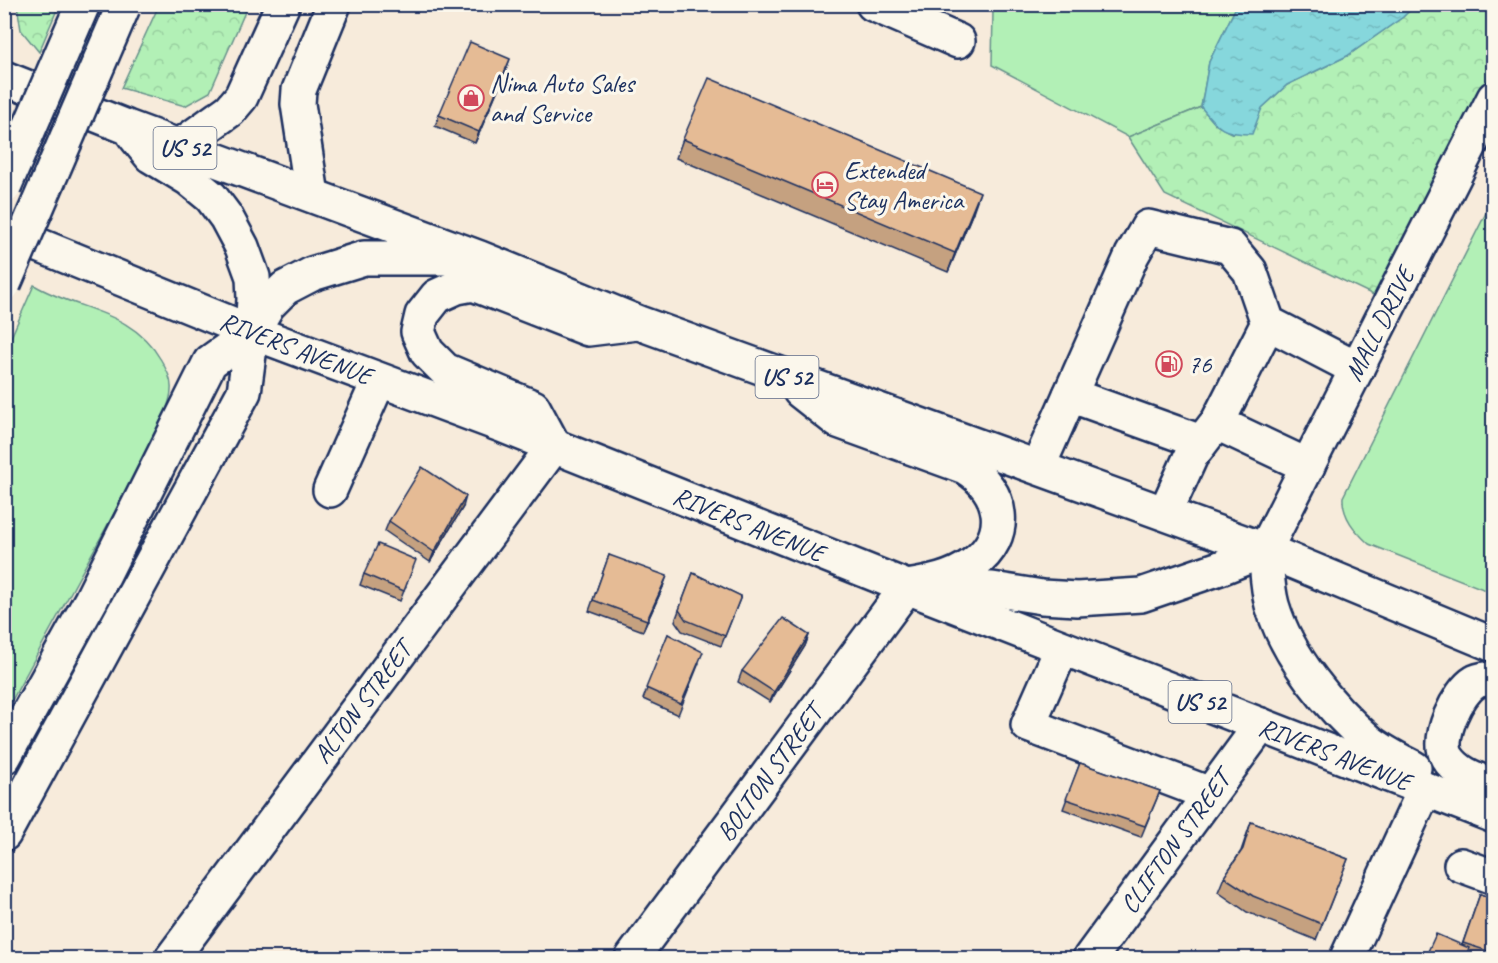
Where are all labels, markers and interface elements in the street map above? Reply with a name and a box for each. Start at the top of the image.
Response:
place label: Nima Auto Sales and Service [490,67,636,130]
shop icon: Nima Auto Sales and Service [456,83,486,113]
road number: US 52 [154,127,216,169]
place label: Extended Stay America [844,154,965,217]
hotel icon: Extended Stay America [810,170,840,200]
street label: MALL DRIVE [1337,259,1424,387]
street label: RIVERS AVENUE [215,304,380,394]
place label: 76 [1188,348,1213,381]
fuel station icon: 76 [1154,349,1184,379]
road number: US 52 [756,356,818,398]
street label: RIVERS AVENUE [668,479,833,571]
street label: ALTON STREET [306,631,422,770]
road number: US 52 [1168,681,1232,723]
street label: BOLTON STREET [709,694,833,848]
street label: RIVERS AVENUE [1254,710,1419,800]
street label: CLIFTON STREET [1113,759,1242,920]

